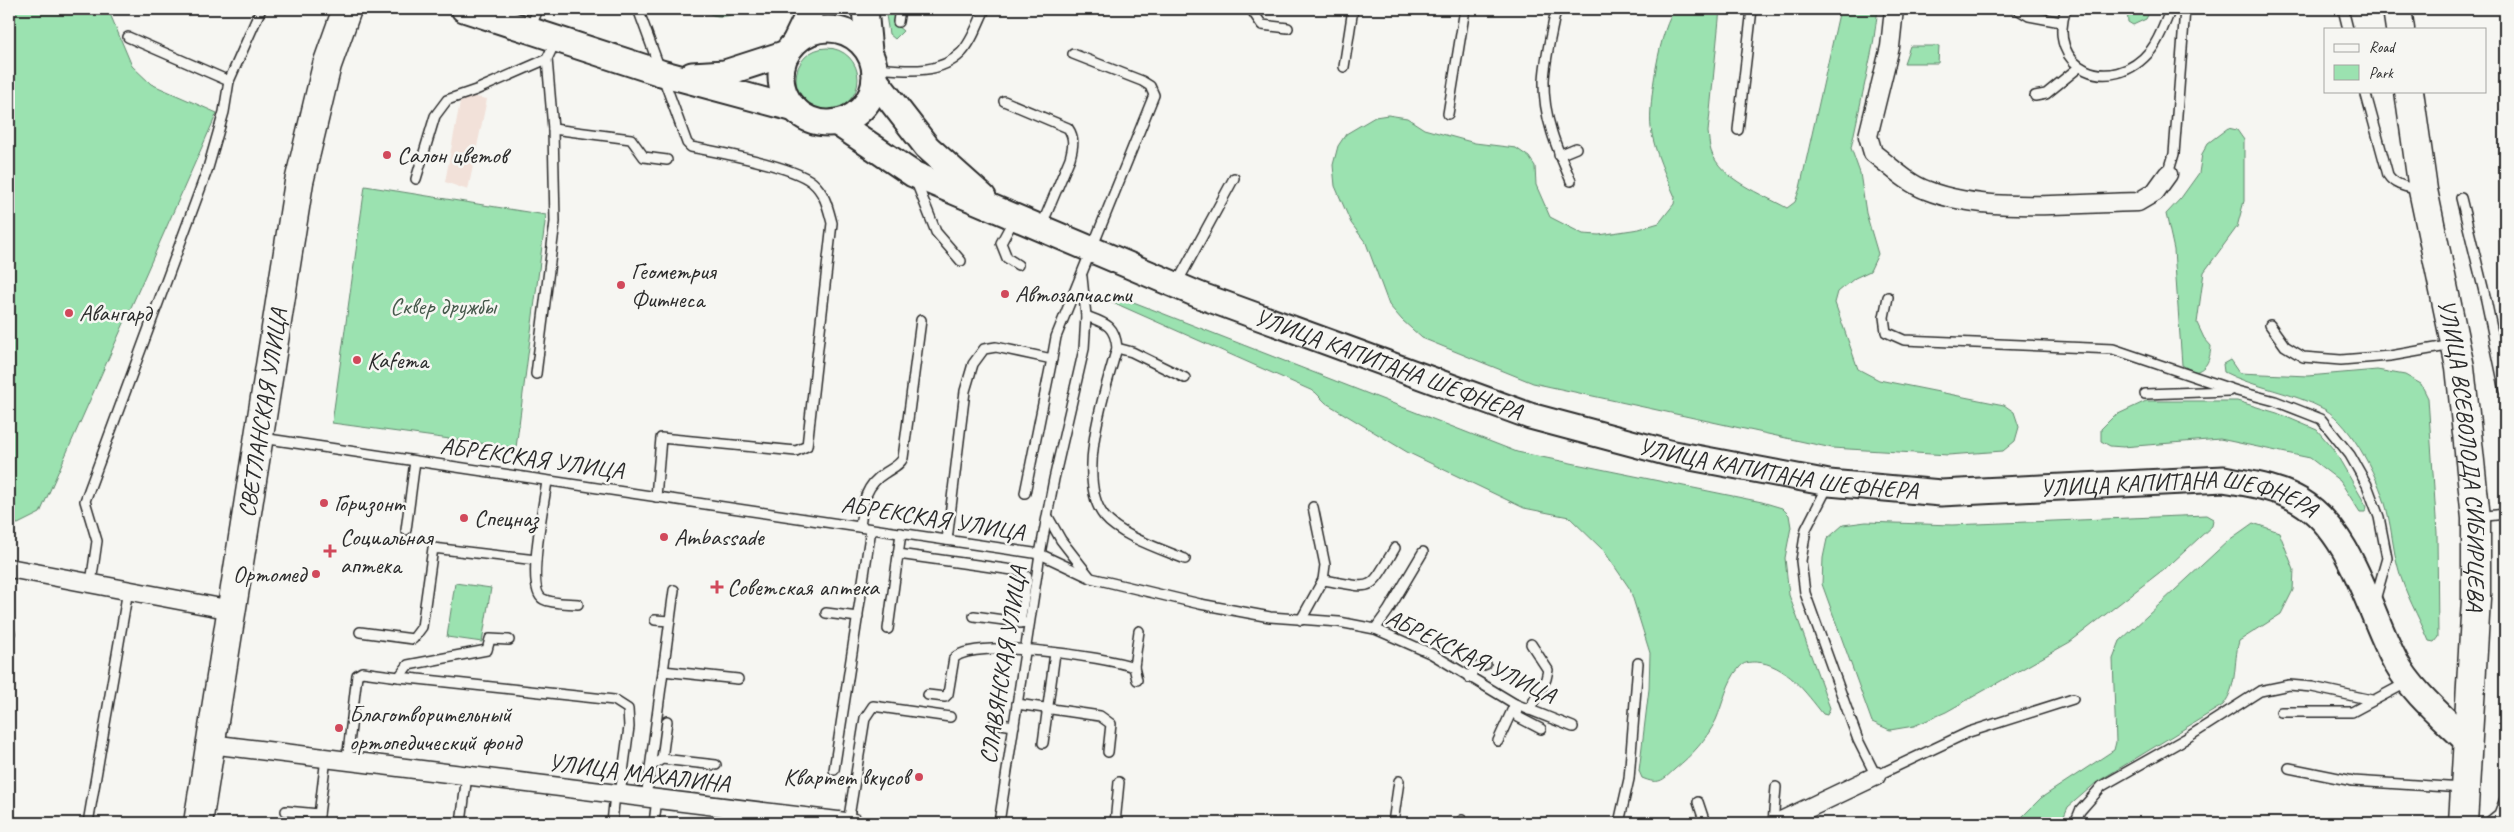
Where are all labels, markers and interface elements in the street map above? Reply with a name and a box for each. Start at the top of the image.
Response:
legend [2324,28,2486,92]
text: Road [2369,38,2396,57]
text: Park [2369,64,2394,83]
place label: Салон цветов [397,140,512,170]
marker: Салон цветов [381,149,393,161]
place label: Геометрия Фитнеса [631,256,717,314]
marker: Геометрия Фитнеса [615,279,627,291]
place label: Автозапчасти [1015,279,1134,309]
marker: Автозапчасти [999,288,1011,300]
park label: Сквер дружбы [390,291,498,321]
street label: УЛИЦА ВСЕВОЛОДА СИБИРЦЕВА [2431,297,2492,613]
place label: Авангард [79,298,153,328]
street label: УЛИЦА КАПИТАНА ШЕФНЕРА [1250,302,1527,427]
street label: СВЕТЛАНСКАЯ УЛИЦА [231,306,294,519]
marker: Авангард [63,307,75,319]
place label: Kafema [367,345,430,375]
marker: Kafema [351,354,363,366]
street label: АБРЕКСКАЯ УЛИЦА [438,430,626,486]
street label: УЛИЦА КАПИТАНА ШЕФНЕРА [1635,431,1920,506]
street label: УЛИЦА КАПИТАНА ШЕФНЕРА [2039,464,2325,524]
place label: Горизонт [334,488,406,518]
street label: АБРЕКСКАЯ УЛИЦА [839,489,1027,547]
marker: Горизонт [318,497,330,509]
place label: Спецназ [474,503,540,534]
marker: Спецназ [458,512,470,524]
place label: Социальная аптека [340,522,434,580]
place label: Ambassade [674,522,766,552]
marker: Ambassade [658,531,670,543]
marker: Социальная аптека [324,545,336,557]
place label: Ортомед [233,559,309,589]
street label: СЛАВЯНСКАЯ УЛИЦА [973,563,1034,766]
marker: Ортомед [310,568,322,580]
place label: Советская аптека [727,572,880,602]
marker: Советская аптека [711,581,723,593]
street label: АБРЕКСКАЯ УЛИЦА [1381,602,1561,710]
place label: Благотворительный ортопедический фонд [349,699,524,757]
marker: Благотворительный ортопедический фонд [333,722,345,734]
street label: УЛИЦА МАХАЛИНА [547,747,732,799]
place label: Квартет вкусов [783,762,913,792]
marker: Квартет вкусов [913,771,925,783]

